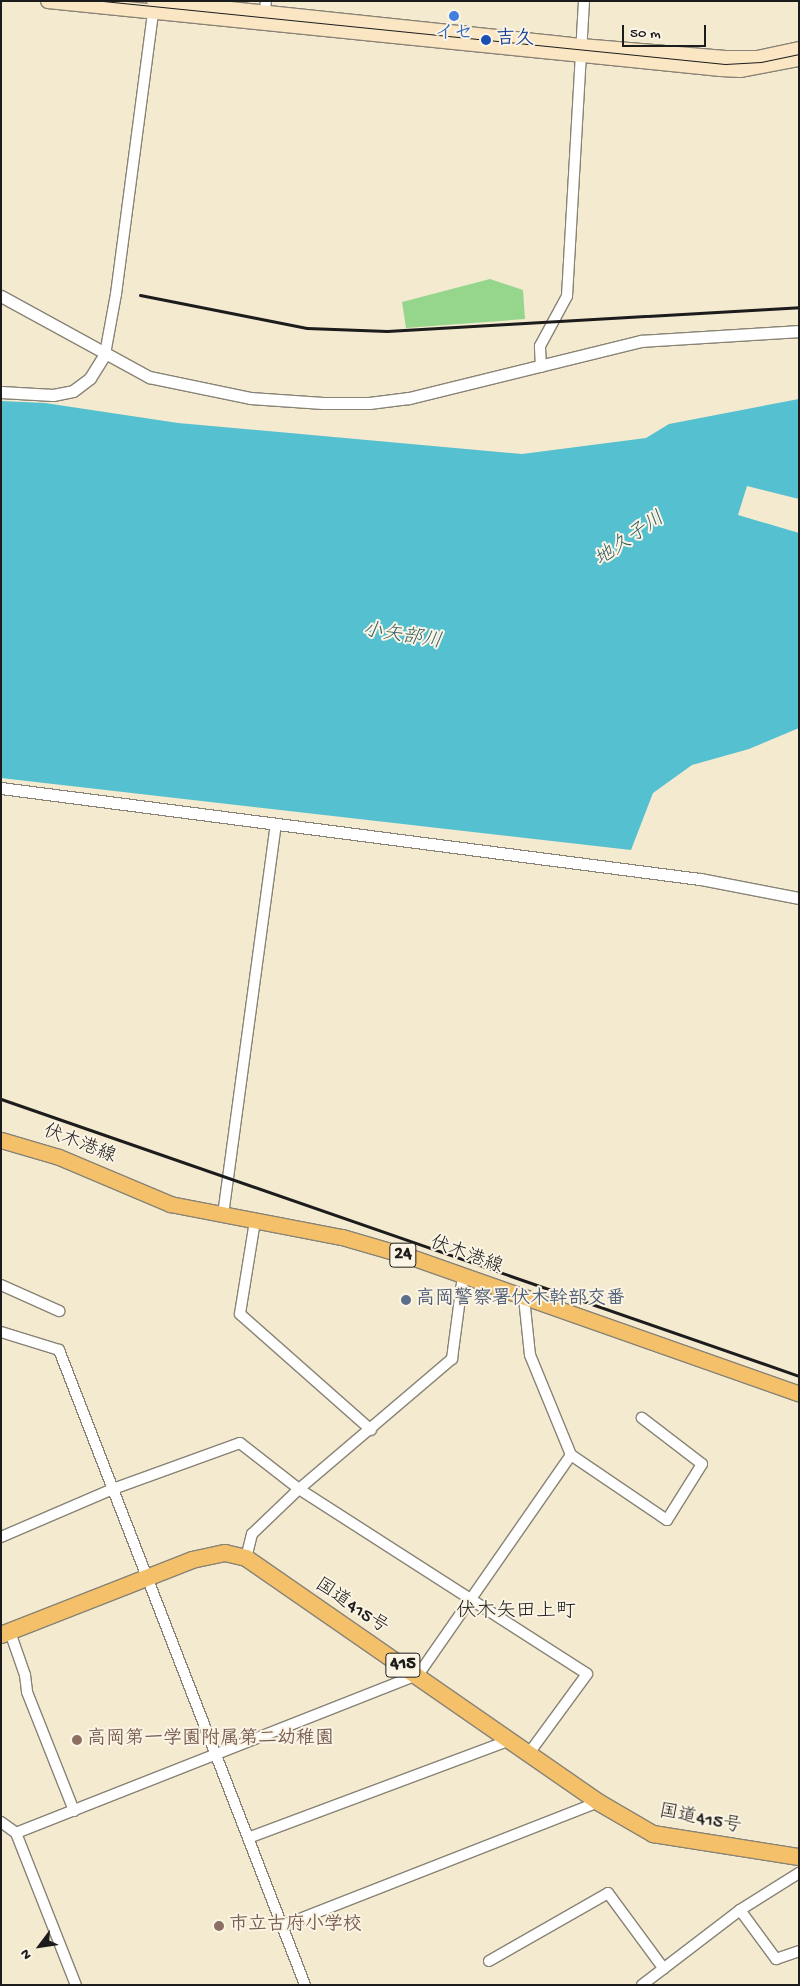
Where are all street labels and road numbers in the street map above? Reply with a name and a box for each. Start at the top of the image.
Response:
street label: 伏木港線 [39,1121,119,1169]
street label: 伏木港線 [426,1232,506,1280]
road number: 24 [389,1240,417,1270]
street label: 国道415号 [310,1574,392,1640]
road number: 415 [384,1650,422,1680]
street label: 国道415号 [657,1801,743,1839]

